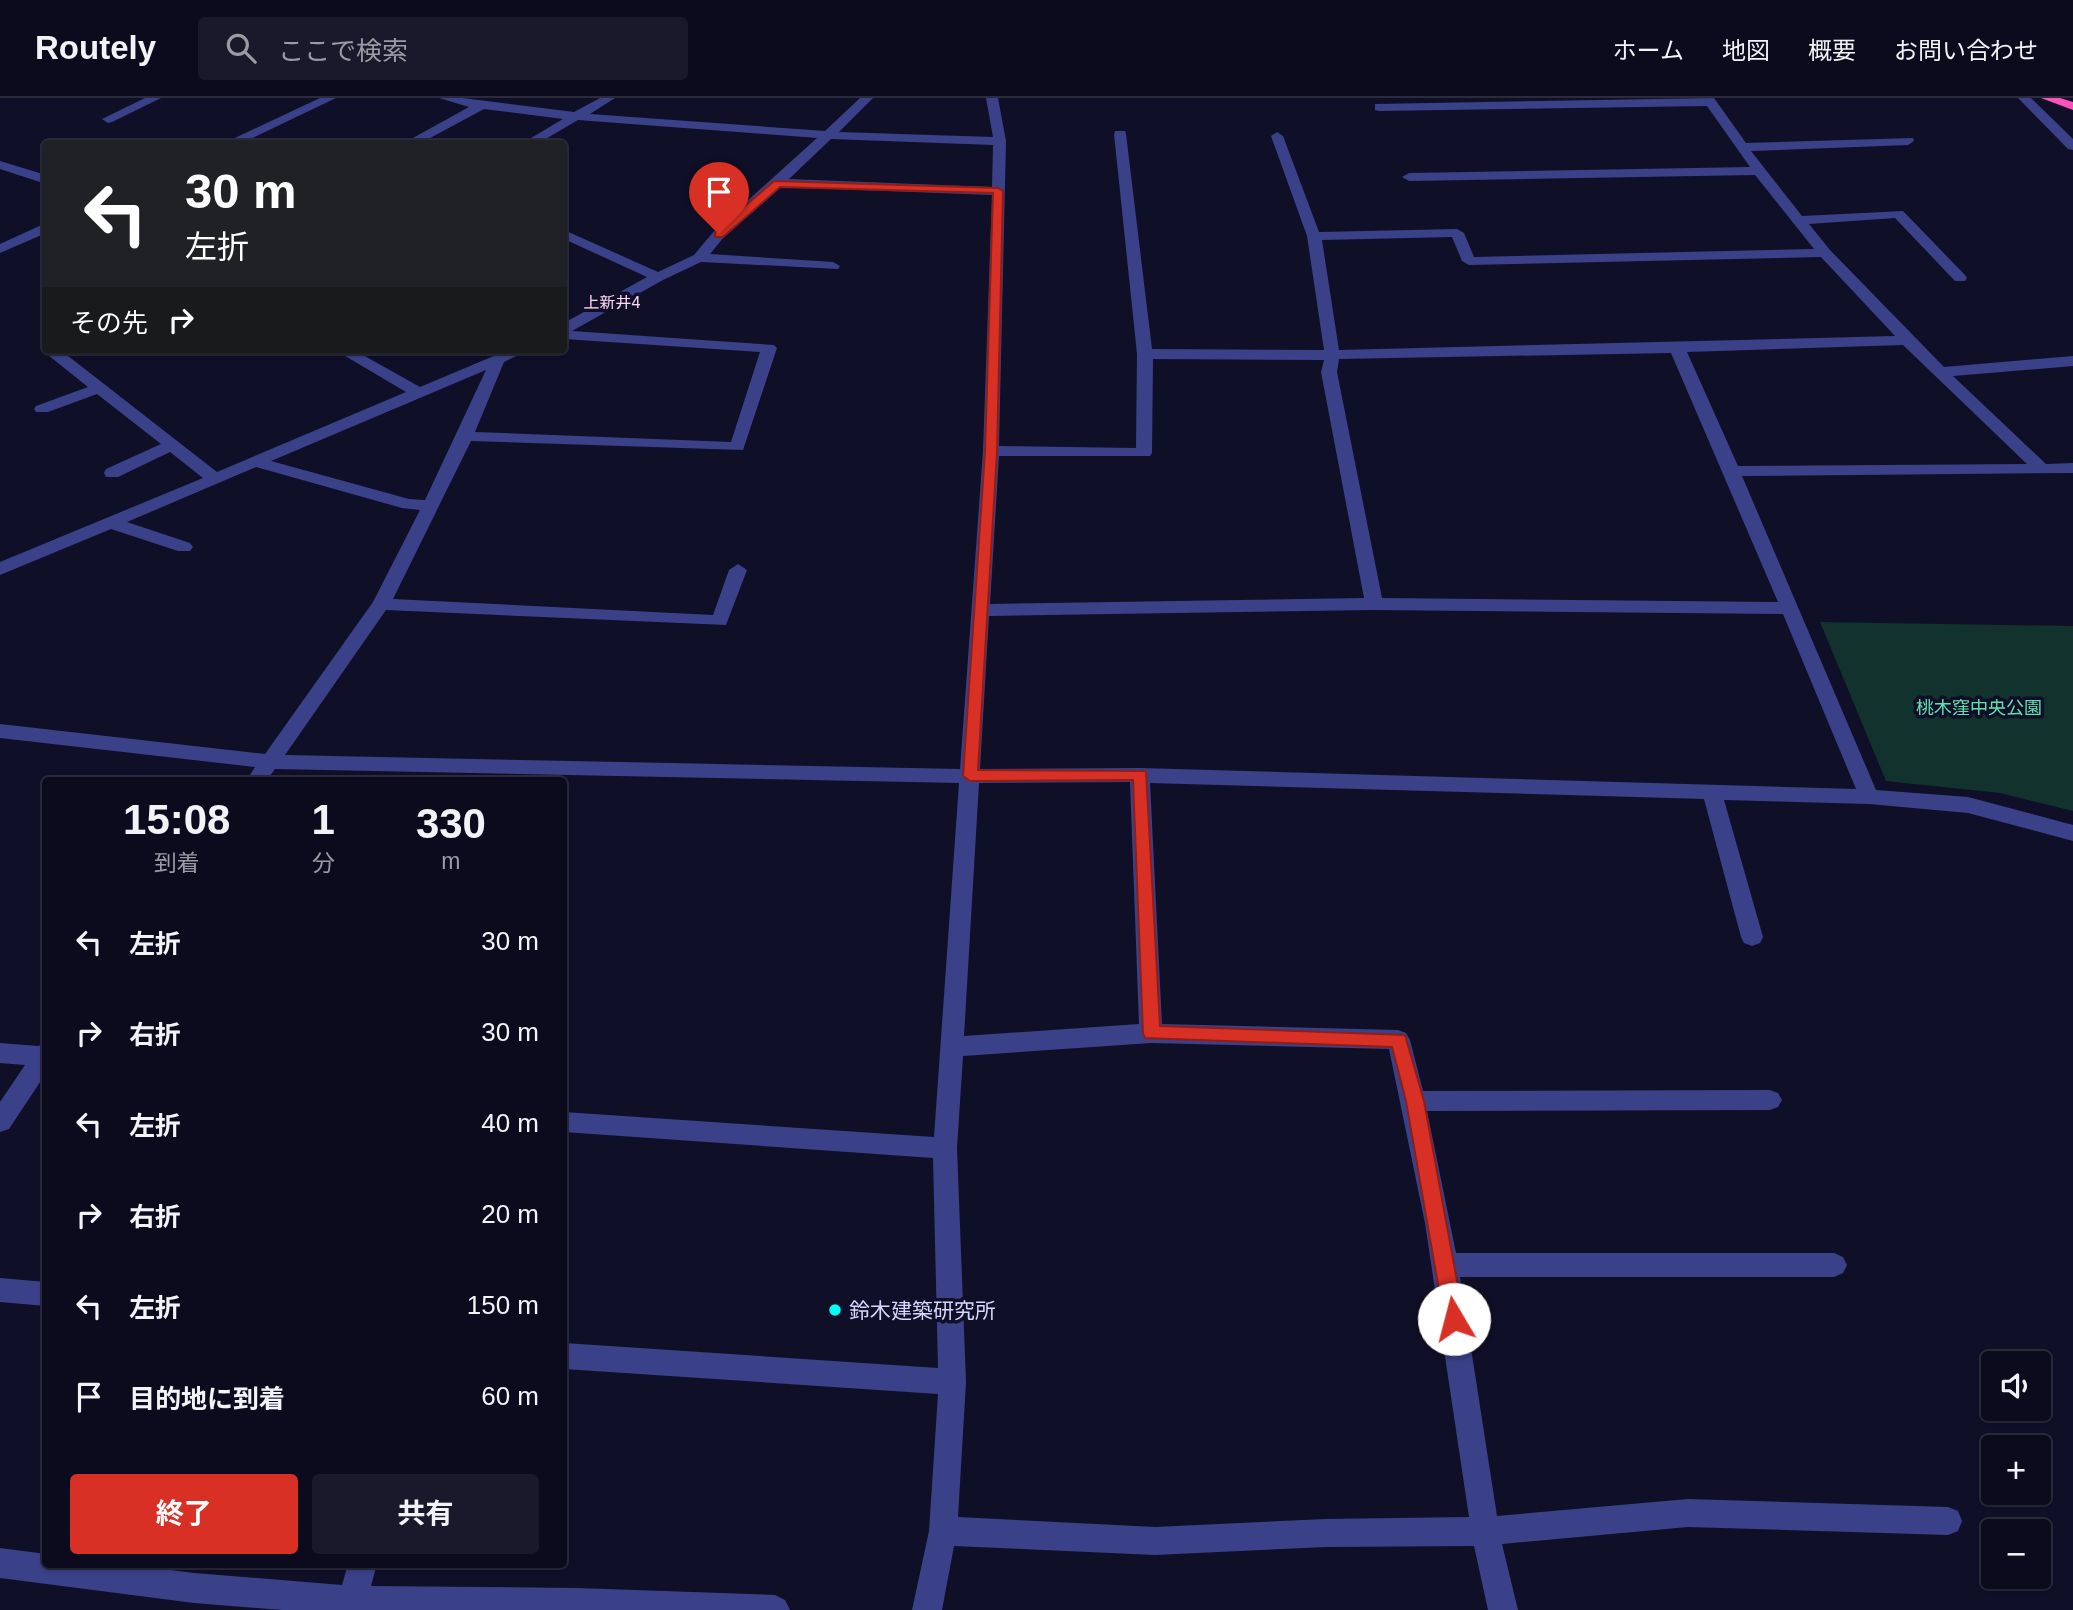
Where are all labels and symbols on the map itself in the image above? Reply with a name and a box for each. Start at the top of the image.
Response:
pin [689,162,749,234]
district label: 上新井4 [584,294,641,311]
park label: 桃木窪中央公園 [1916,698,2042,718]
position arrow [1417,1282,1491,1356]
place label: 鈴木建築研究所 [849,1299,996,1322]
marker: 鈴木建築研究所 [827,1302,843,1318]

